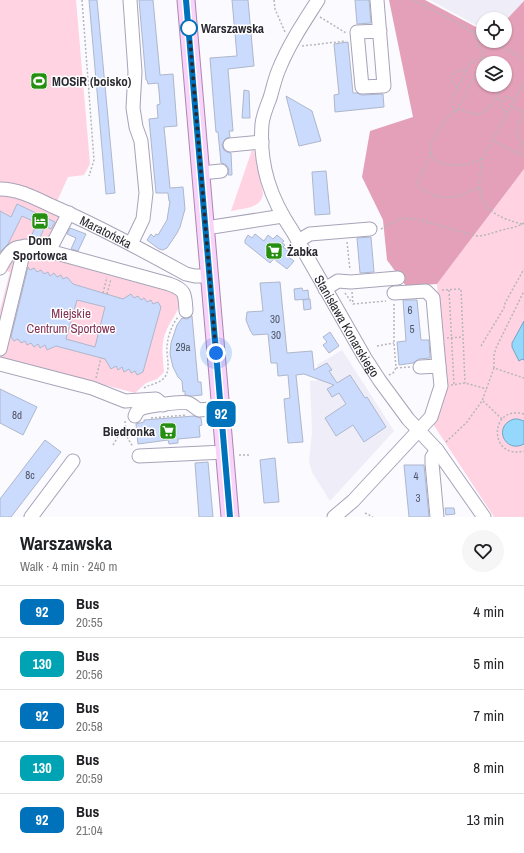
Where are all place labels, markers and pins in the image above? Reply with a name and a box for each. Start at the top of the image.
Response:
marker: Warszawska [180,19,198,37]
place label: Warszawska [201,20,264,37]
sports icon: MOSiR (boisko) [29,71,49,91]
place label: MOSiR (boisko) [52,73,132,90]
hotel icon: Dom Sportowca [30,211,50,231]
place label: Dom Sportowca [13,232,67,264]
supermarket icon: Żabka [264,241,284,261]
place label: Żabka [287,243,318,260]
supermarket icon: Biedronka [158,421,178,441]
place label: Biedronka [103,423,155,440]

